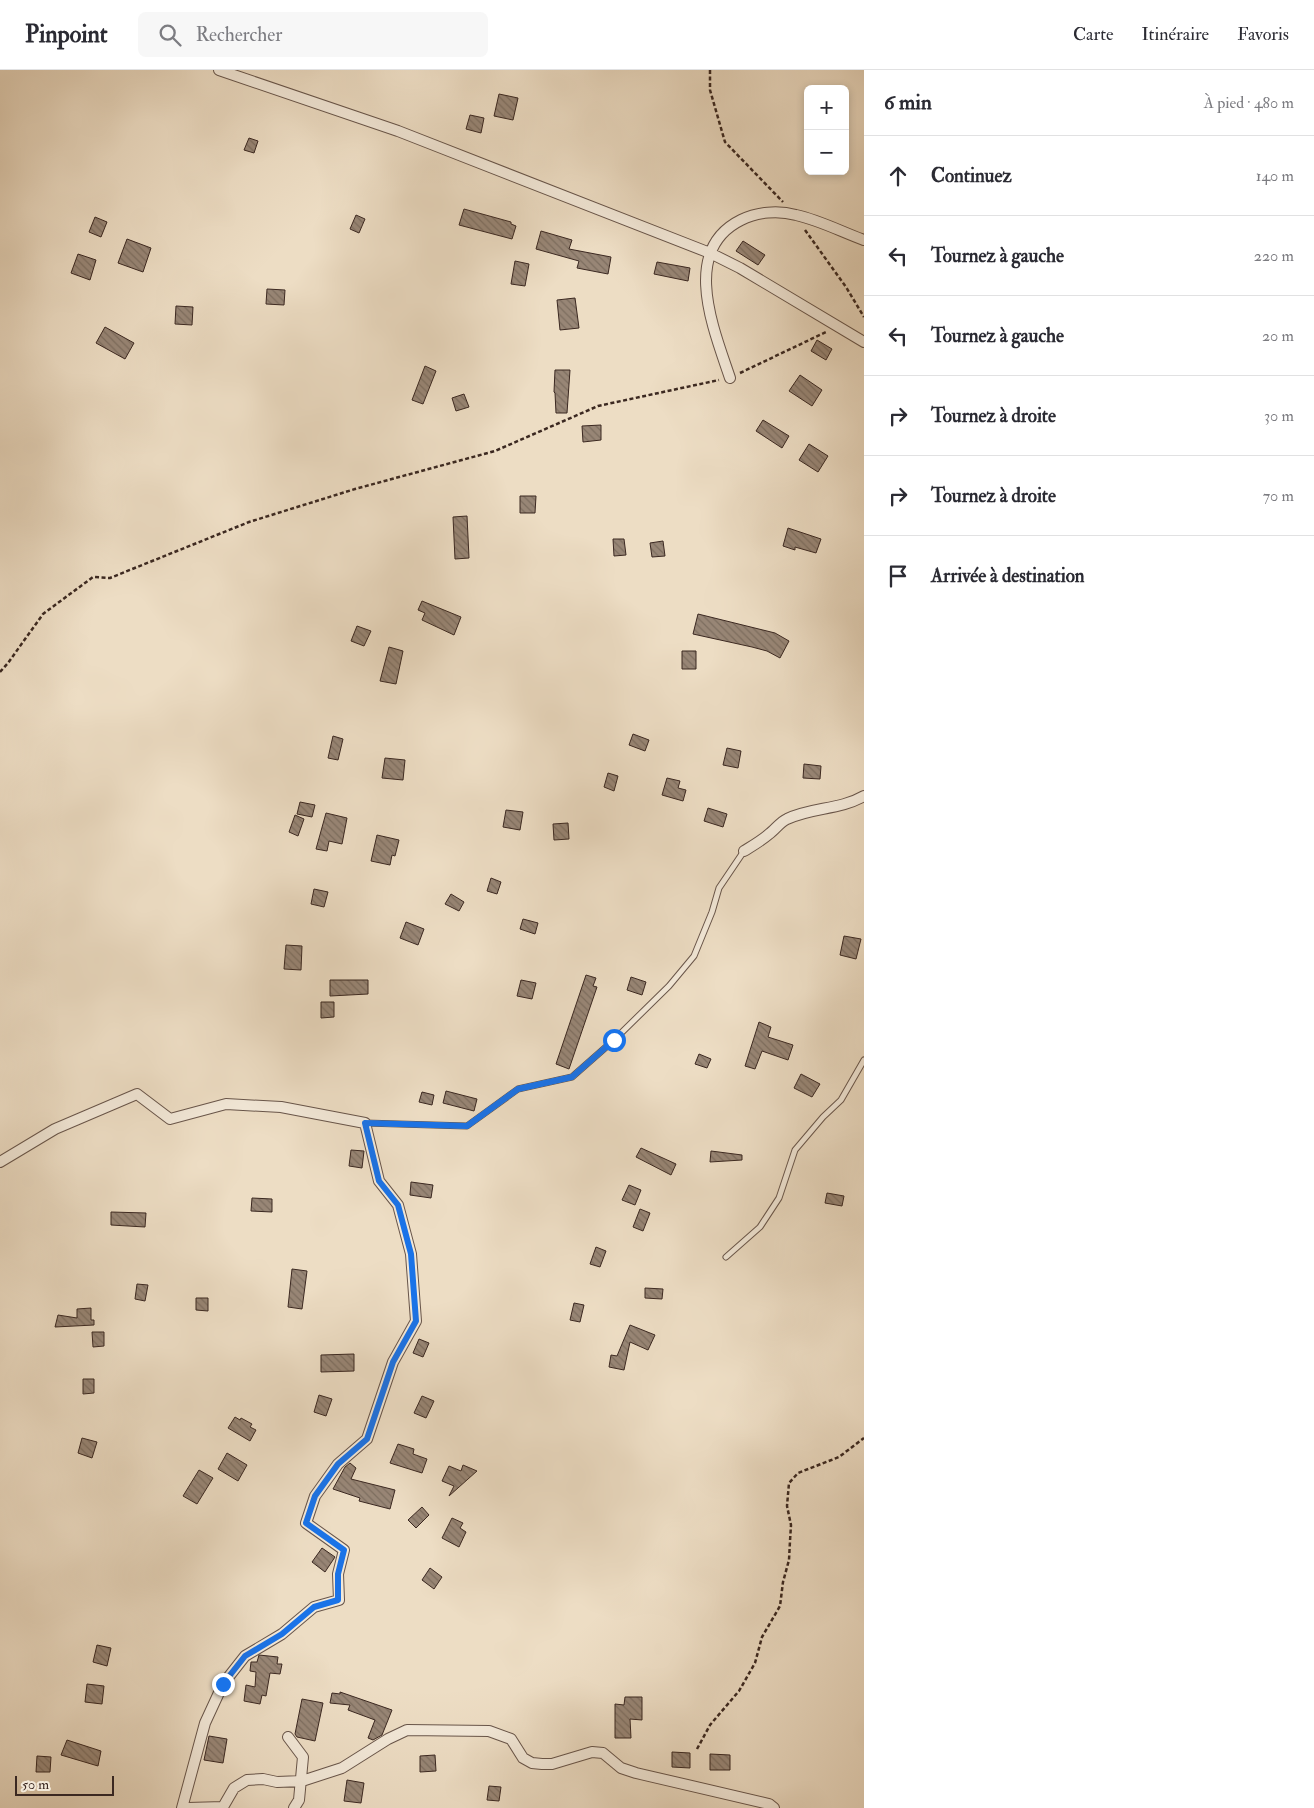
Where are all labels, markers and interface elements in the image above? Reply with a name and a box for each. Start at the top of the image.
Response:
search box [138,12,488,57]
text: Pinpoint [25,19,108,50]
icon: search [156,21,184,49]
text: Rechercher [196,23,282,47]
text: Carte [1073,23,1114,46]
text: Itinéraire [1142,23,1209,46]
text: Favoris [1237,23,1289,46]
map controls [804,85,849,175]
button: + [804,85,849,130]
text: 6 min [884,89,932,116]
text: À pied · 480 m [1204,93,1294,113]
button: − [804,130,849,175]
icon: ahead [884,162,912,190]
text: Continuez [931,164,1012,188]
text: 140 m [1256,166,1294,186]
icon: left [884,242,912,270]
text: Tournez à gauche [931,244,1064,268]
text: 220 m [1254,246,1294,266]
icon: left [884,322,912,350]
text: Tournez à gauche [931,324,1064,348]
text: 20 m [1262,326,1294,346]
icon: right [884,402,912,430]
text: Tournez à droite [931,404,1056,428]
text: 30 m [1264,406,1294,426]
icon: right [884,482,912,510]
text: Tournez à droite [931,484,1056,508]
text: 70 m [1263,486,1294,506]
icon: arrive [884,562,912,590]
text: Arrivée à destination [931,564,1085,588]
route start [603,1029,626,1052]
route end [212,1673,235,1696]
scale bar [15,1773,114,1796]
text: 50 m [22,1776,49,1793]

